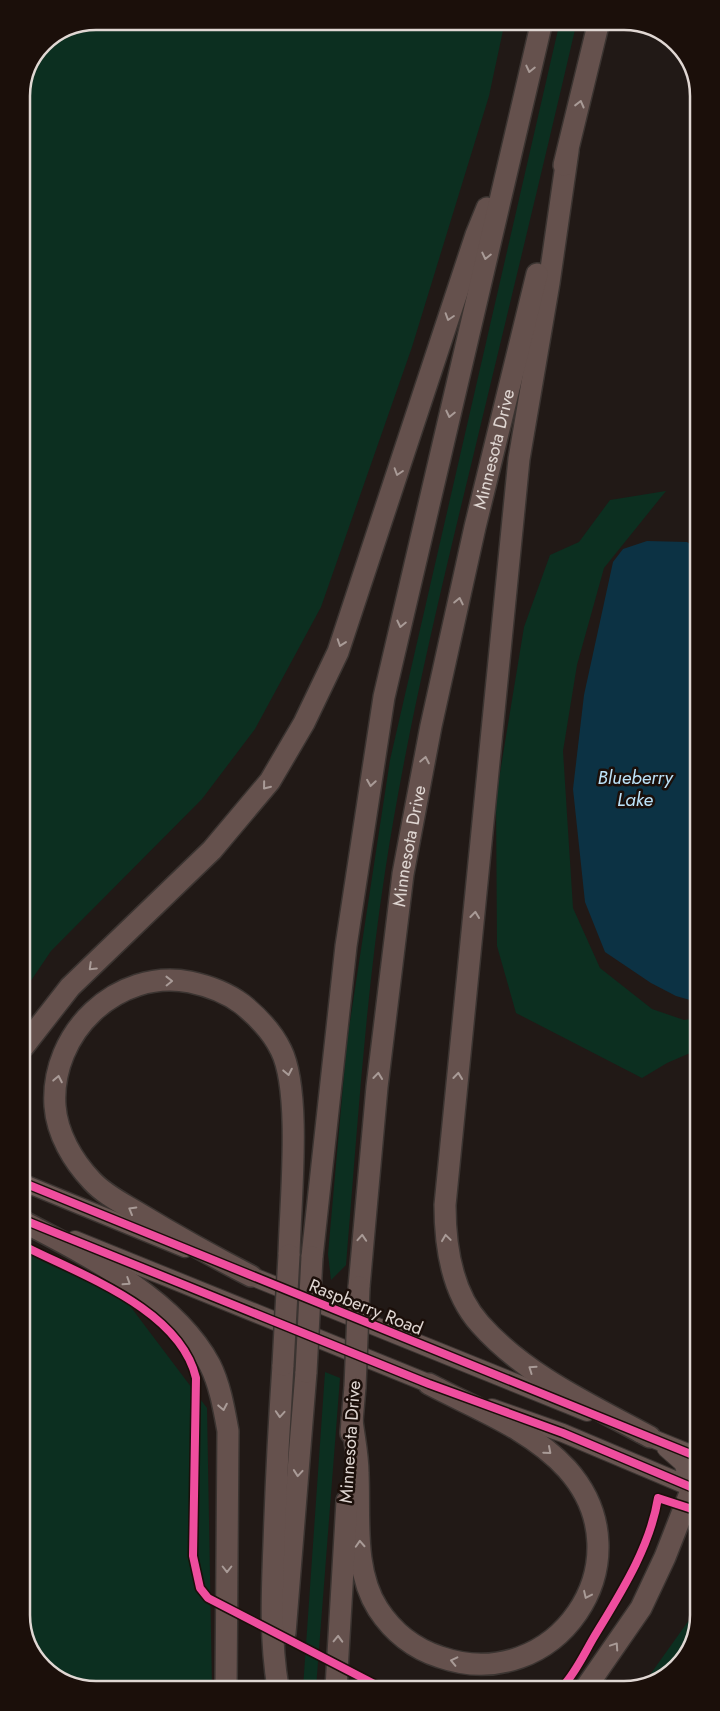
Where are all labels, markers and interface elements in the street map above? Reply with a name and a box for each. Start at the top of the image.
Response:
one-way arrow [525,64,536,73]
one-way arrow [574,99,585,108]
one-way arrow [481,252,492,261]
one-way arrow [444,313,454,321]
street label: Minnesota Drive [467,386,521,512]
one-way arrow [445,410,456,419]
one-way arrow [394,467,404,476]
one-way arrow [453,597,464,606]
one-way arrow [396,619,407,628]
one-way arrow [337,638,347,646]
one-way arrow [419,755,430,764]
water label: Blueberry Lake [597,764,674,813]
one-way arrow [263,780,271,789]
one-way arrow [366,780,377,788]
street label: Minnesota Drive [386,783,433,908]
one-way arrow [469,910,480,918]
one-way arrow [88,961,97,970]
one-way arrow [166,976,174,986]
one-way arrow [282,1068,293,1077]
one-way arrow [372,1072,383,1080]
one-way arrow [452,1072,463,1080]
one-way arrow [52,1074,62,1083]
one-way arrow [129,1207,138,1217]
one-way arrow [357,1234,368,1242]
one-way arrow [441,1234,452,1242]
street label: Raspberry Road [305,1272,427,1342]
one-way arrow [121,1276,130,1285]
one-way arrow [528,1366,538,1375]
street label: Minnesota Drive [333,1380,367,1504]
one-way arrow [218,1402,228,1411]
one-way arrow [274,1410,285,1418]
one-way arrow [542,1445,551,1454]
one-way arrow [292,1469,303,1477]
one-way arrow [355,1540,366,1548]
one-way arrow [222,1565,232,1573]
one-way arrow [583,1590,593,1599]
one-way arrow [333,1635,343,1642]
one-way arrow [609,1643,618,1652]
one-way arrow [449,1656,458,1667]

